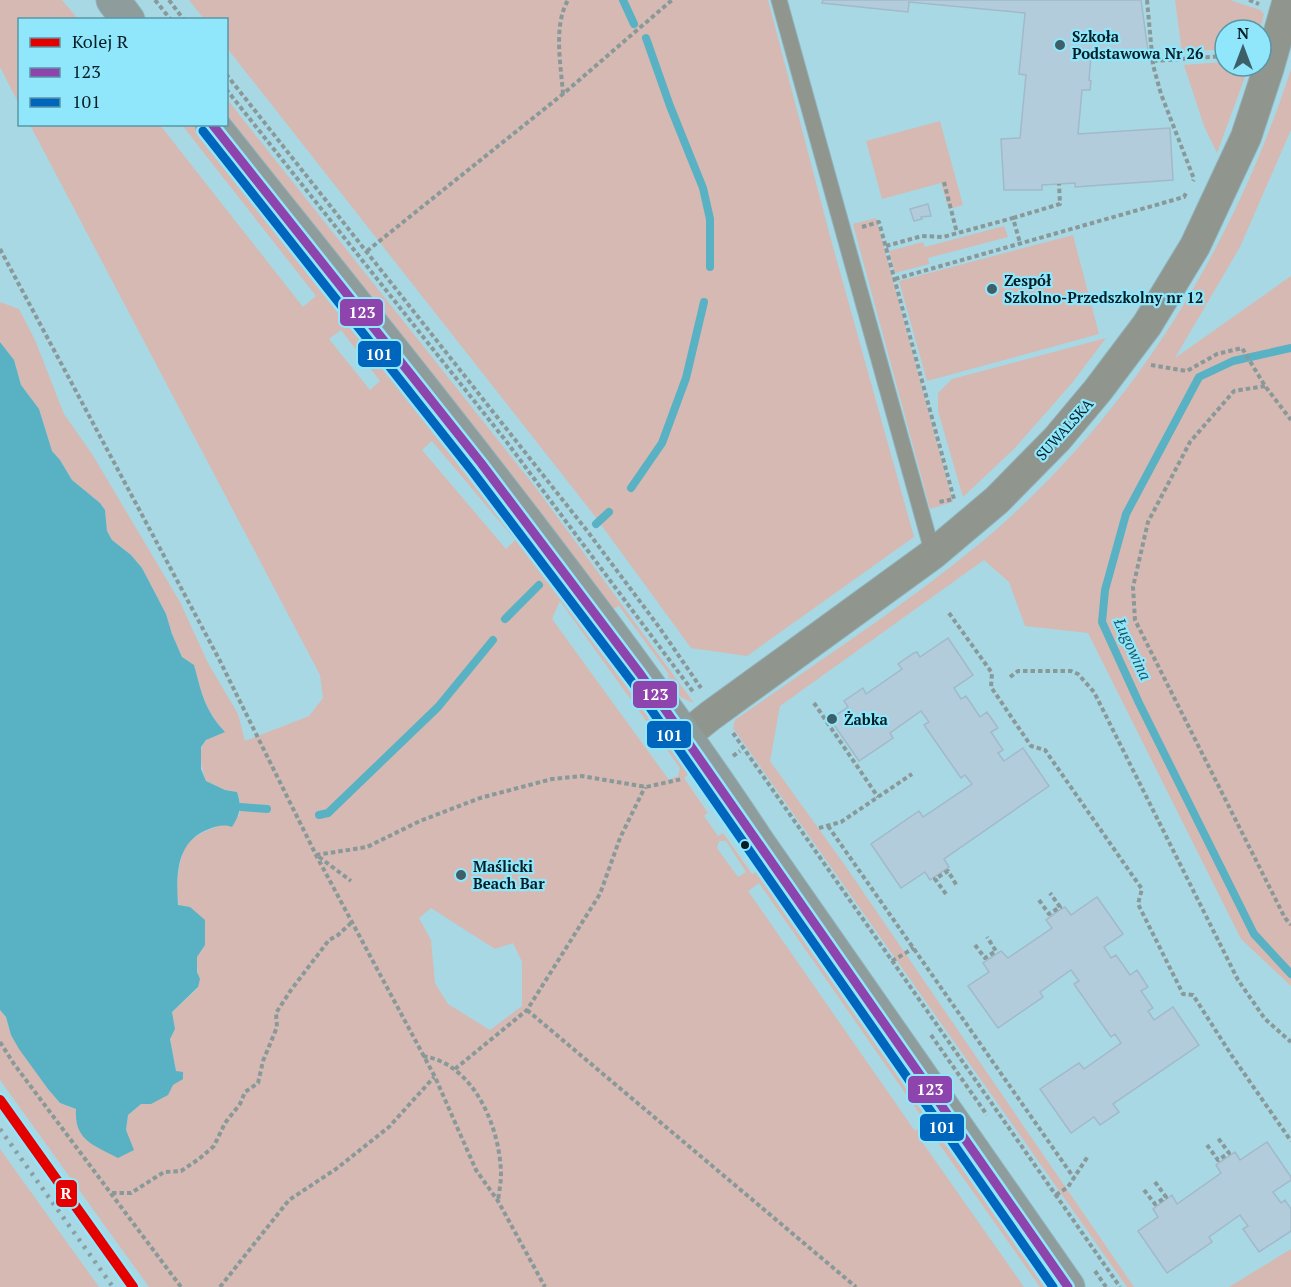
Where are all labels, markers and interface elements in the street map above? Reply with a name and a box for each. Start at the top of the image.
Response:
legend [18,18,228,126]
north arrow [1213,18,1273,78]
text: N [1237,22,1249,44]
place label: Szkoła Podstawowa Nr 26 [1072,26,1204,63]
text: Kolej R [72,29,129,53]
marker: Szkoła Podstawowa Nr 26 [1053,38,1067,52]
text: 123 [72,59,101,83]
text: 101 [72,89,101,113]
place label: Zespół Szkolno-Przedszkolny nr 12 [1004,270,1203,307]
marker: Zespół Szkolno-Przedszkolny nr 12 [985,282,999,296]
line badge: 123 [339,298,384,327]
text: 123 [348,301,376,323]
line badge: 101 [357,340,402,368]
text: 101 [365,343,393,365]
street label: SUWALSKA [1031,393,1098,464]
water label: Ługowina [1109,614,1157,684]
line badge: 123 [632,680,678,709]
text: 123 [641,683,669,705]
place label: Żabka [844,709,888,729]
marker: Żabka [825,712,839,726]
line badge: 101 [646,720,692,749]
text: 101 [655,724,683,746]
unlabelled marker [739,839,751,851]
place label: Maślicki Beach Bar [473,856,545,893]
marker: Maślicki Beach Bar [454,868,468,882]
line badge: 123 [907,1075,953,1104]
text: 123 [916,1078,944,1100]
line badge: 101 [919,1113,965,1142]
text: 101 [928,1116,956,1138]
line badge: R [55,1179,78,1208]
text: R [60,1182,72,1204]

